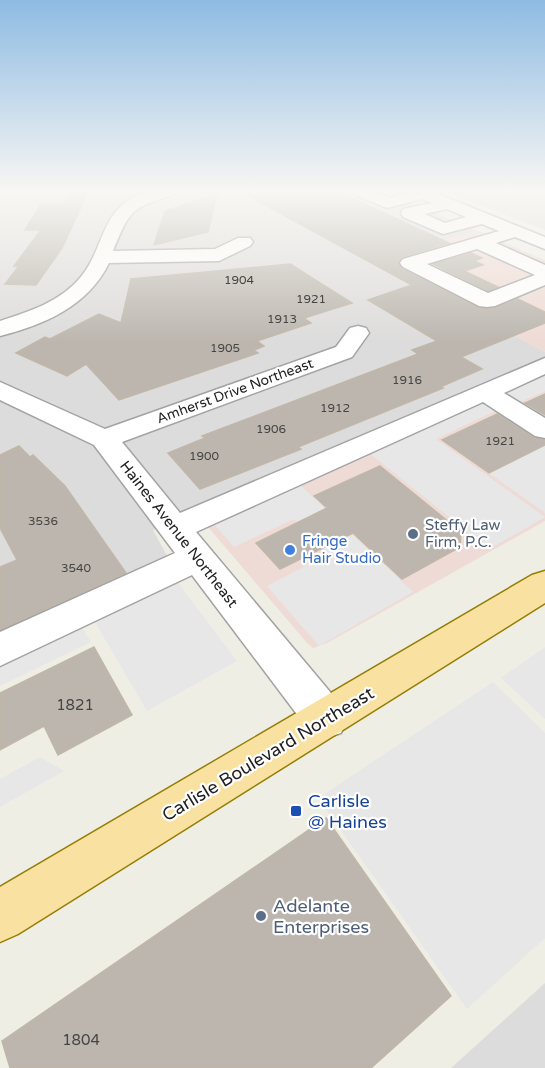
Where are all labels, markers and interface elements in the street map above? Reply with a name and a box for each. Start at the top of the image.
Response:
house number: 1904 [224,273,255,287]
house number: 1921 [296,292,326,306]
house number: 1913 [267,312,297,326]
house number: 1905 [210,341,240,355]
street label: Amherst Drive Northeast [154,355,316,427]
house number: 1916 [392,373,422,387]
house number: 1912 [320,401,350,415]
house number: 1906 [256,422,286,436]
house number: 1921 [485,434,515,448]
house number: 1900 [189,449,220,463]
street label: Haines Avenue Northeast [116,457,242,611]
house number: 3536 [28,514,58,528]
place label: Steffy Law Firm, P.C. [425,516,501,551]
marker: Steffy Law Firm, P.C. [406,527,420,541]
place label: Fringe Hair Studio [302,532,381,567]
marker: Fringe Hair Studio [283,543,297,557]
house number: 3540 [61,561,92,575]
street label: Carlisle Boulevard Northeast [158,682,378,826]
house number: 1821 [56,696,94,714]
place label: Carlisle @ Haines [308,790,387,833]
marker: Carlisle @ Haines [289,804,303,818]
place label: Adelante Enterprises [273,895,369,938]
marker: Adelante Enterprises [254,909,268,923]
house number: 1804 [62,1031,100,1049]

